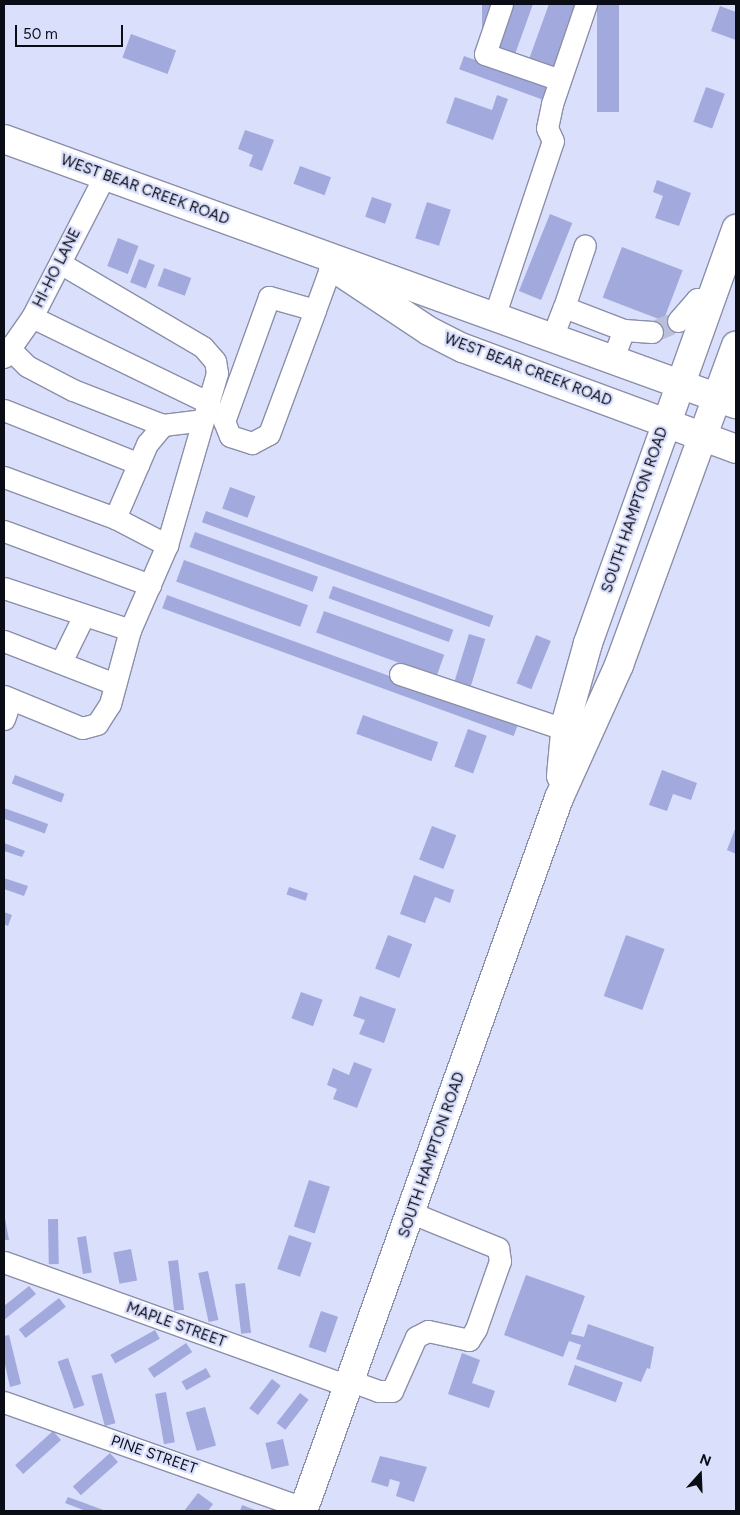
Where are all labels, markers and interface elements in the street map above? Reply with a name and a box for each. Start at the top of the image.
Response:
scale bar [18,15,125,47]
text: 50 m [23,25,58,43]
street label: WEST BEAR CREEK ROAD [58,151,232,229]
street label: HI-HO LANE [29,225,85,311]
street label: WEST BEAR CREEK ROAD [442,330,614,410]
street label: SOUTH HAMPTON ROAD [598,425,672,595]
street label: SOUTH HAMPTON ROAD [395,1070,469,1240]
street label: MAPLE STREET [124,1299,228,1351]
street label: PINE STREET [109,1432,199,1478]
north arrow [675,1450,725,1500]
text: N [697,1451,713,1470]

